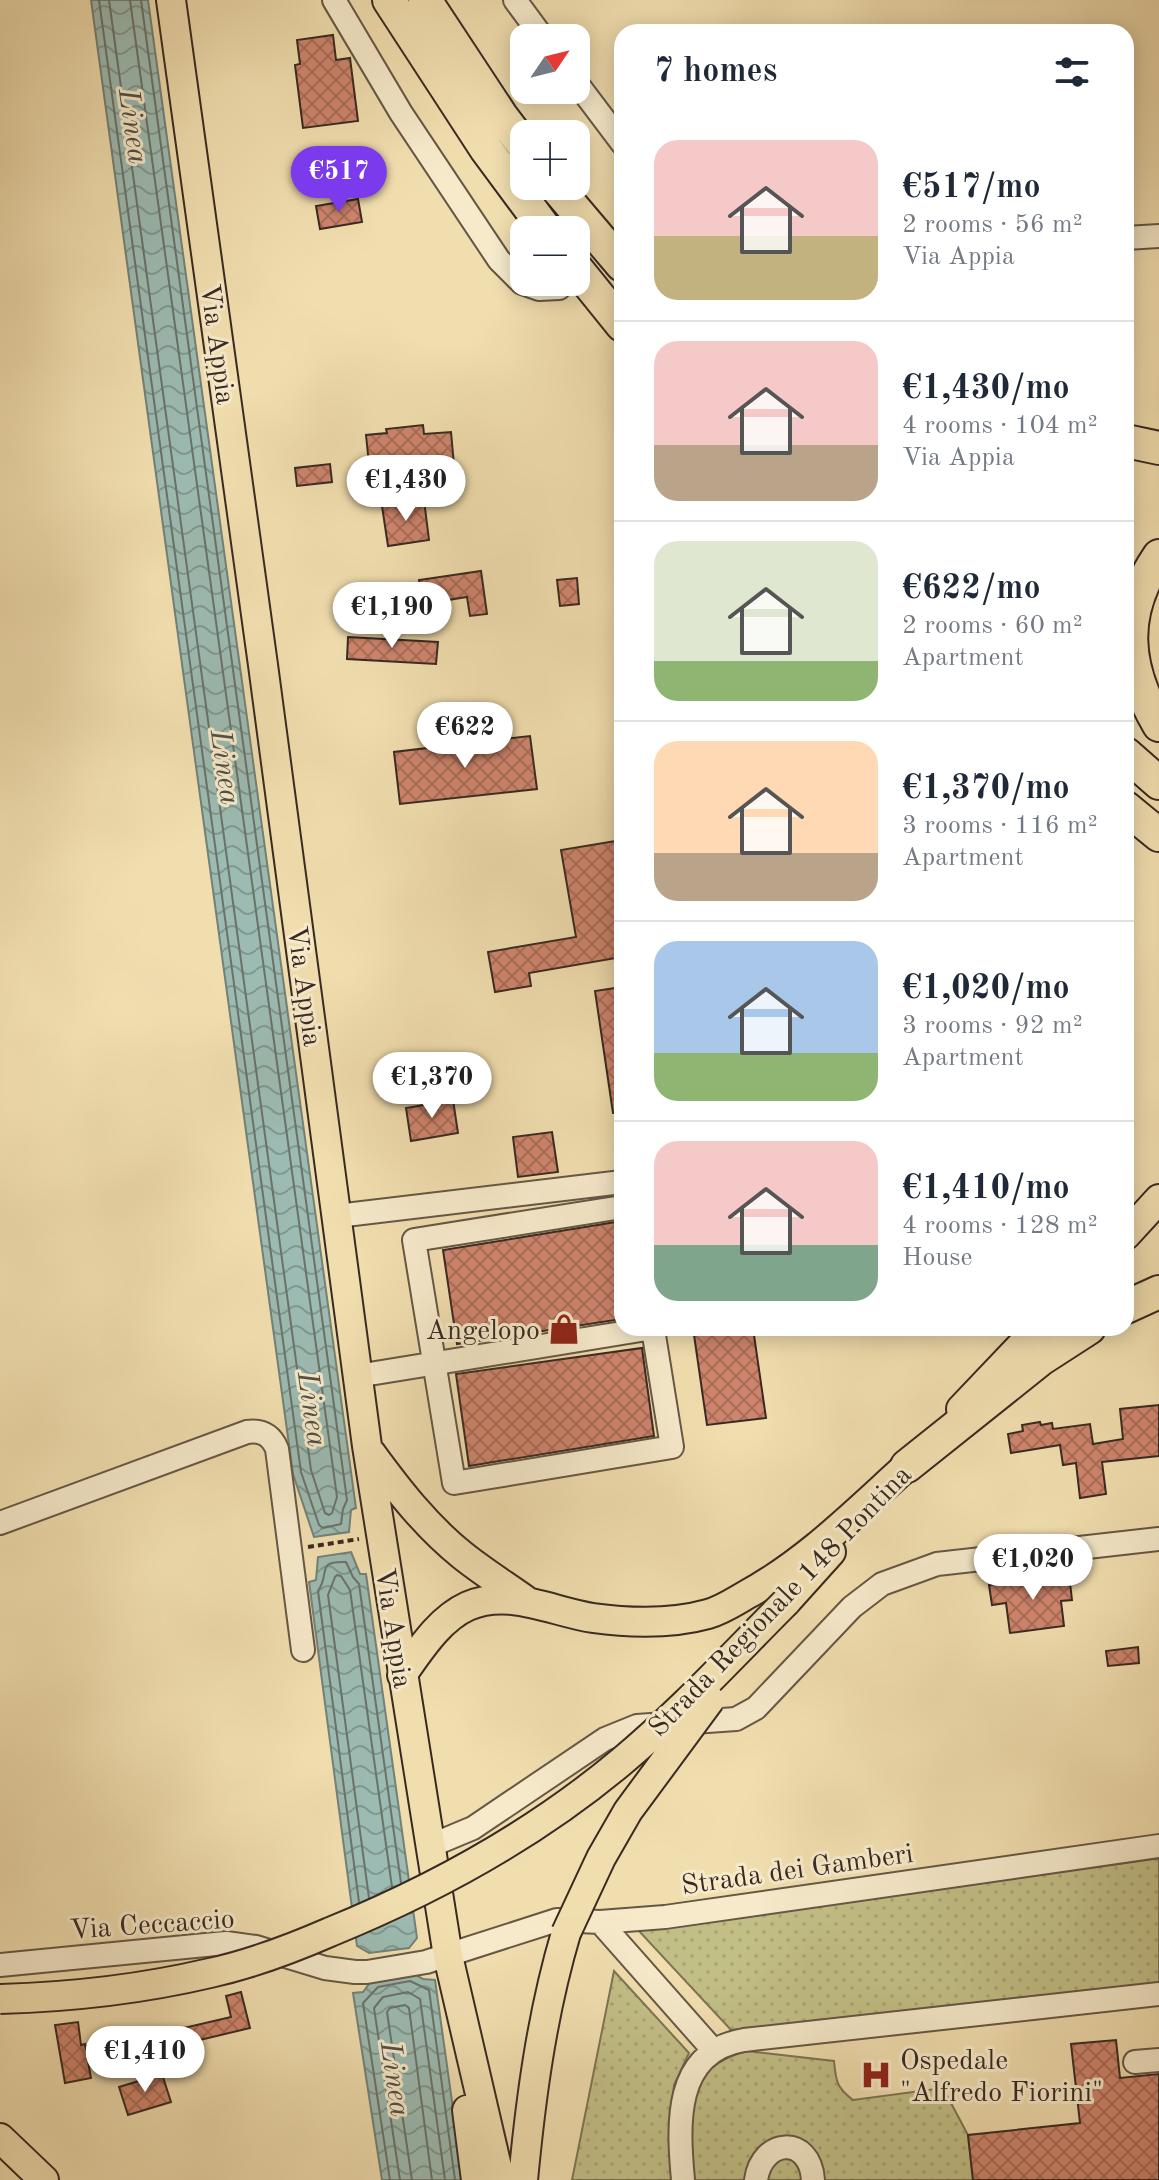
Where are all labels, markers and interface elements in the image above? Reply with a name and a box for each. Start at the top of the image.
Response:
north arrow [510,24,590,104]
map controls [510,24,590,296]
icon: filters [1050,50,1094,94]
text: 7 homes [654,55,777,89]
water label: Linea [112,86,152,166]
button: + [510,120,590,200]
pin: €517 [292,146,386,214]
text: €517 [309,159,369,185]
text: €517/mo [902,171,1041,205]
icon: home [718,172,814,268]
text: 2 rooms · 56 m² [902,212,1083,238]
button: − [510,216,590,296]
text: Via Appia [902,244,1015,270]
street label: Via Appia [194,282,238,407]
text: €1,430/mo [902,372,1070,406]
icon: home [718,373,814,469]
text: 4 rooms · 104 m² [902,413,1098,439]
text: Via Appia [902,445,1015,471]
pin: €1,430 [341,455,471,523]
text: €1,430 [365,468,447,494]
text: €622/mo [902,572,1041,606]
icon: home [718,573,814,669]
pin: €1,190 [327,582,457,650]
text: €1,190 [351,595,433,621]
text: 2 rooms · 60 m² [902,613,1083,639]
text: Apartment [902,645,1024,671]
pin: €622 [418,702,512,770]
text: €622 [435,715,495,741]
water label: Linea [204,727,244,807]
text: €1,370/mo [902,772,1070,806]
icon: home [718,773,814,869]
text: 3 rooms · 116 m² [902,813,1098,839]
text: Apartment [902,845,1024,871]
street label: Via Appia [281,924,325,1049]
text: €1,020/mo [902,972,1070,1006]
icon: home [718,973,814,1069]
text: 3 rooms · 92 m² [902,1013,1083,1039]
text: Apartment [902,1045,1024,1071]
pin: €1,370 [367,1052,497,1120]
text: €1,370 [391,1065,473,1091]
text: €1,410/mo [902,1172,1070,1206]
icon: home [718,1173,814,1269]
text: 4 rooms · 128 m² [902,1213,1098,1239]
text: House [902,1245,973,1271]
shop icon: Angelopo [547,1312,581,1346]
place label: Angelopo [426,1318,540,1346]
water label: Linea [291,1369,331,1449]
street label: Strada Regionale 148 Pontina [644,1461,918,1743]
pin: €1,020 [968,1534,1098,1602]
text: €1,020 [992,1547,1074,1573]
street label: Via Appia [369,1566,415,1691]
street label: Strada dei Gamberi [680,1841,915,1901]
street label: Via Ceccaccio [69,1906,236,1946]
pin: €1,410 [80,2026,210,2094]
text: €1,410 [104,2039,186,2065]
water label: Linea [374,2039,414,2119]
place label: Ospedale "Alfredo Fiorini" [900,2048,1103,2108]
hospital icon: Ospedale "Alfredo Fiorini" [859,2058,893,2092]

